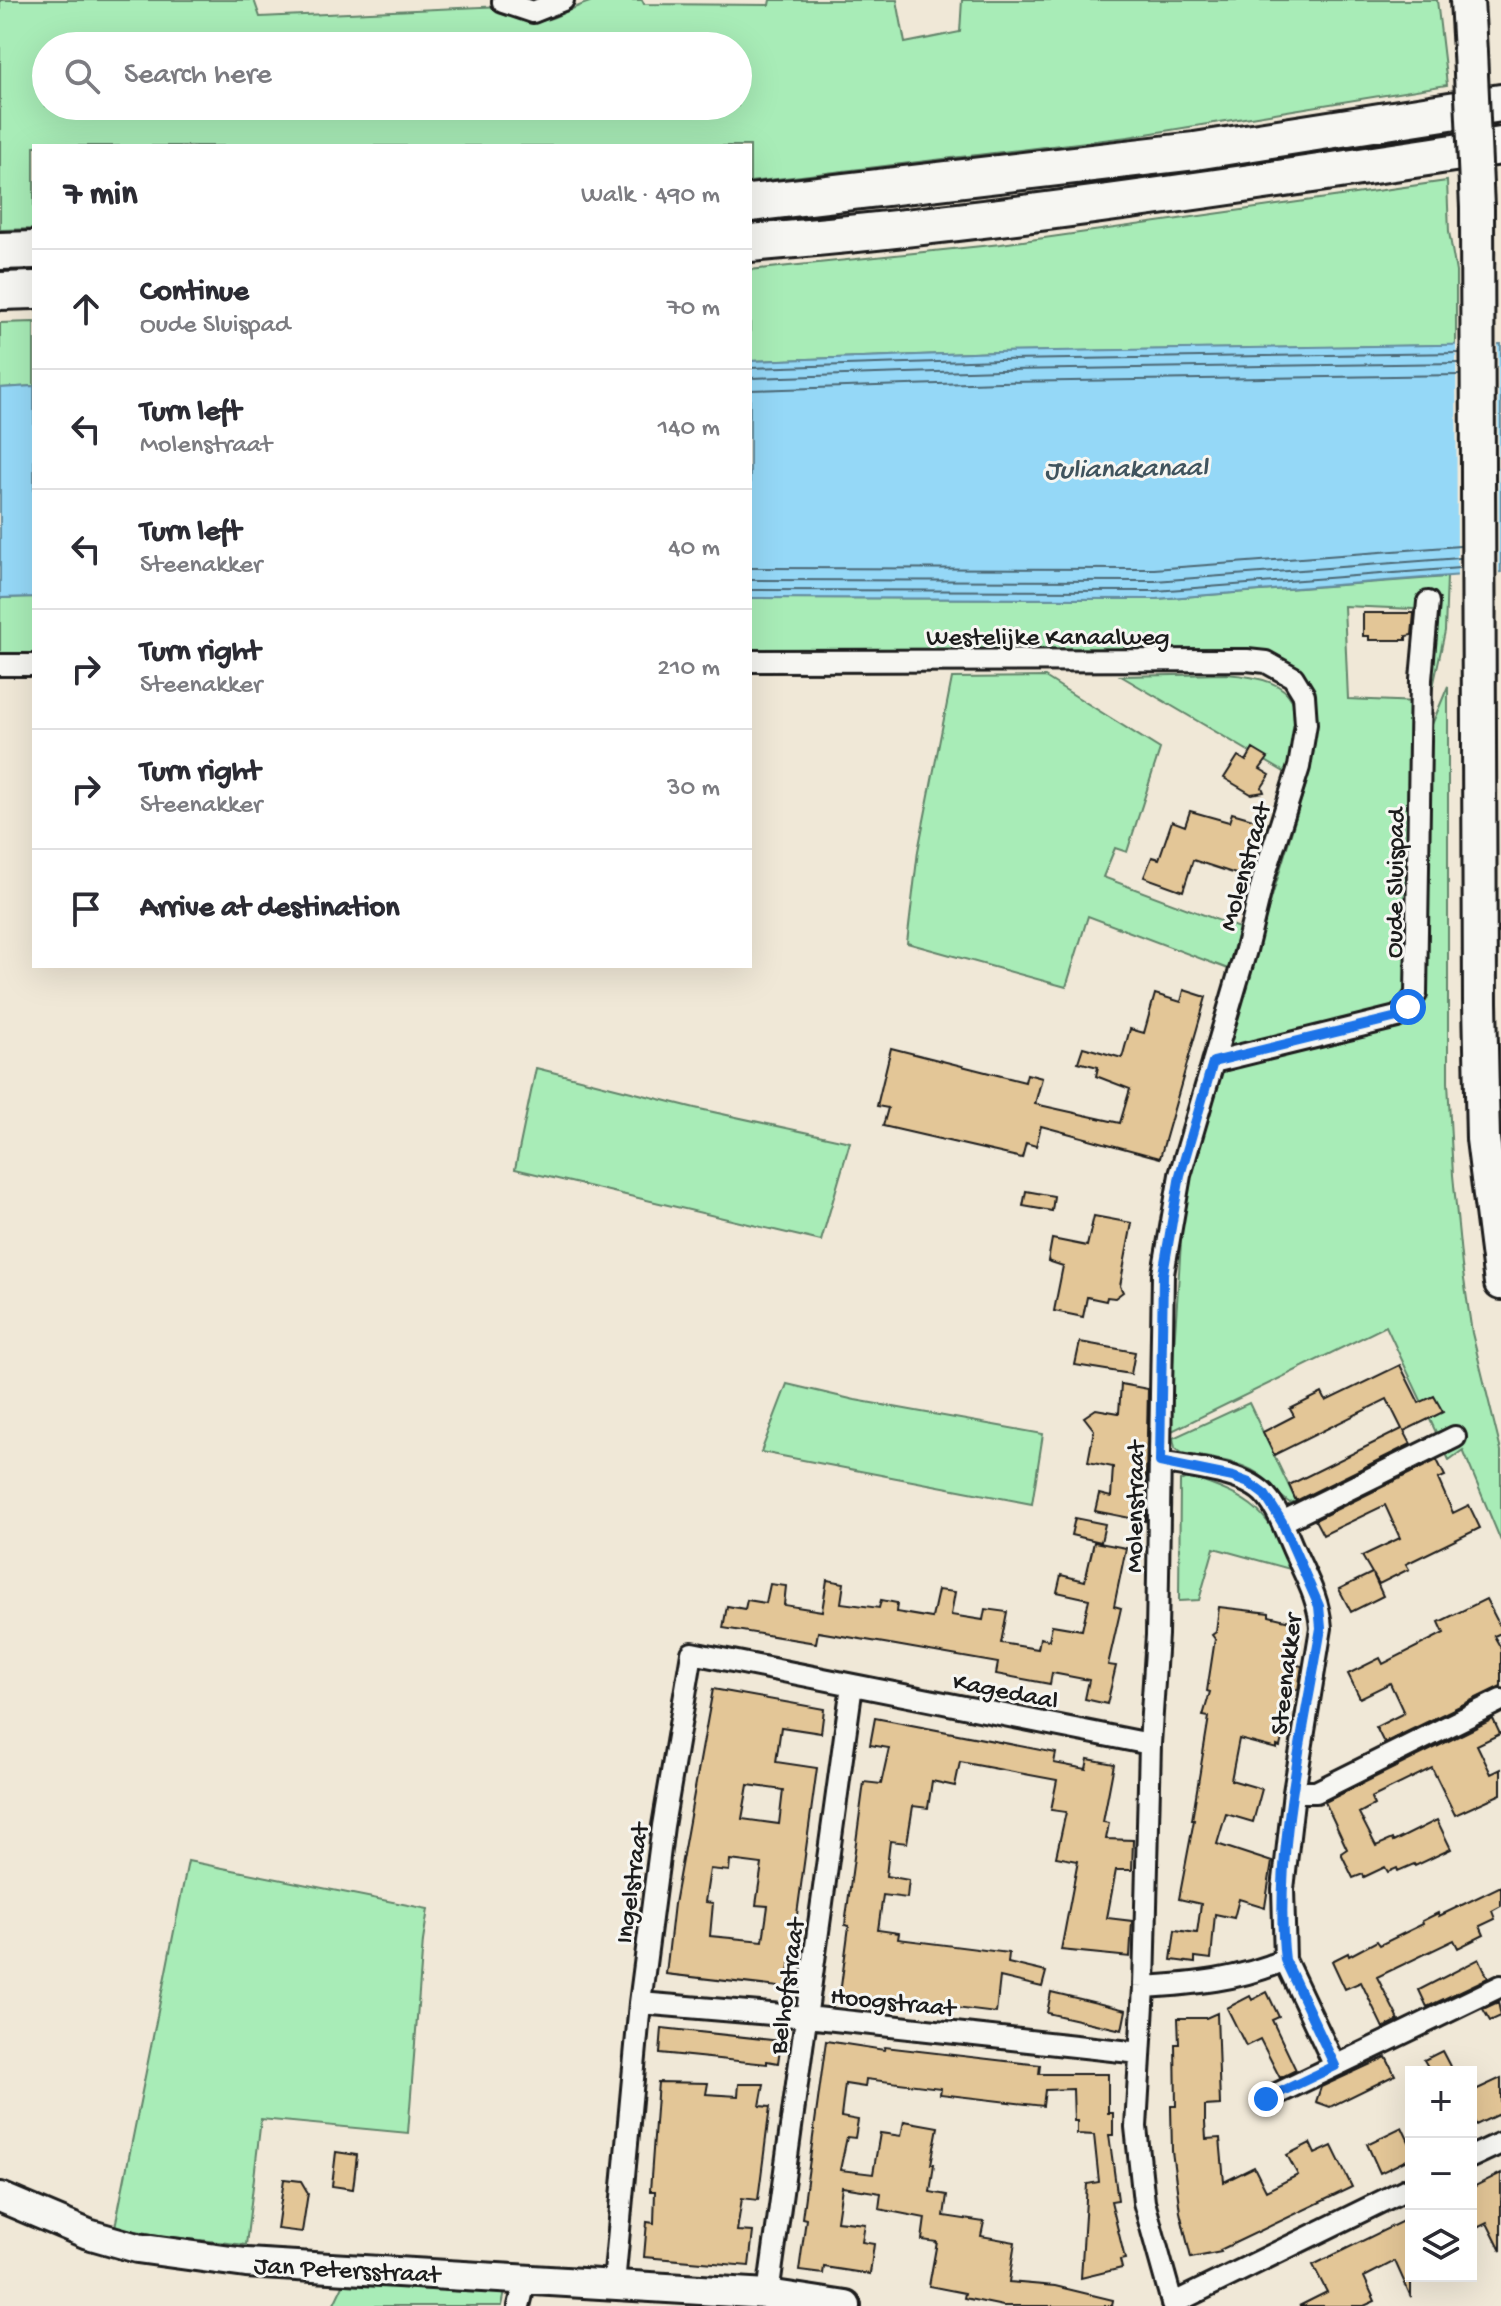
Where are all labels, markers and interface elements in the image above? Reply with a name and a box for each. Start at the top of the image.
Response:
search box [32,32,752,120]
icon: search [60,54,104,98]
text: Search here [124,59,272,94]
text: 7 min [64,176,137,216]
text: Walk · 490 m [581,181,720,212]
text: Continue [140,276,249,311]
icon: ahead [64,287,108,331]
text: 70 m [667,294,720,325]
text: Oude Sluispad [140,311,290,342]
text: Turn left [140,396,241,431]
icon: left [64,407,108,451]
text: 140 m [658,414,720,445]
text: Molenstraat [140,431,272,462]
water label: Julianakanaal [1044,453,1210,488]
text: Turn left [140,516,241,551]
icon: left [64,527,108,571]
text: 40 m [668,534,720,565]
text: Steenakker [140,551,262,582]
street label: Westelijke Kanaalweg [926,624,1170,655]
text: Turn right [140,636,260,671]
icon: right [64,647,108,691]
text: 210 m [657,654,720,685]
text: Steenakker [140,671,262,702]
text: Turn right [140,756,260,791]
icon: right [64,767,108,811]
text: 30 m [667,774,720,805]
text: Steenakker [140,791,262,822]
street label: Molenstraat [1214,797,1281,935]
street label: Oude Sluispad [1381,806,1414,959]
icon: arrive [64,887,108,931]
text: Arrive at destination [140,892,400,927]
route start [1390,989,1426,1025]
street label: Molenstraat [1121,1438,1154,1573]
street label: Steenakker [1266,1609,1312,1737]
street label: Kagedaal [950,1668,1061,1719]
street label: Ingelstraat [611,1819,659,1946]
street label: Belhofstraat [764,1914,815,2057]
street label: Hoogstraat [829,1983,959,2027]
map controls [1405,2066,1477,2282]
button: + [1405,2066,1477,2138]
route end [1248,2081,1284,2117]
button: − [1405,2138,1477,2210]
button: layers [1405,2210,1477,2282]
street label: Jan Petersstraat [253,2252,443,2293]

